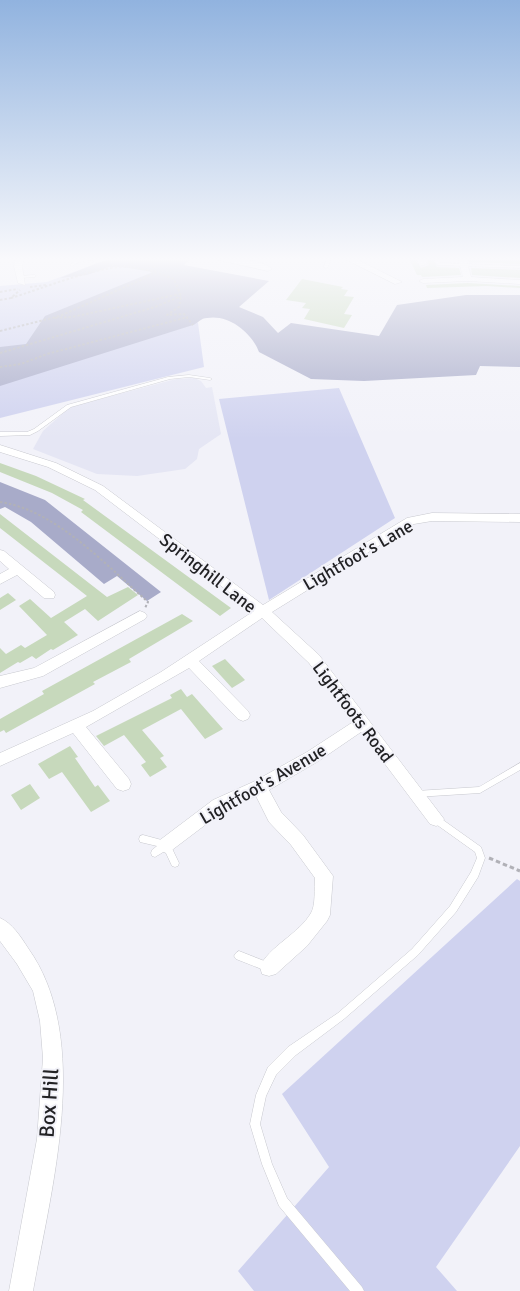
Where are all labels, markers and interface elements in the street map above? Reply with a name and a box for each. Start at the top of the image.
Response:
street label: Lightfoot's Lane [299,515,417,595]
street label: Springhill Lane [155,528,261,618]
street label: Lightfoots Road [308,657,398,767]
street label: Lightfoot's Avenue [196,739,330,829]
street label: Box Hill [34,1067,64,1139]

